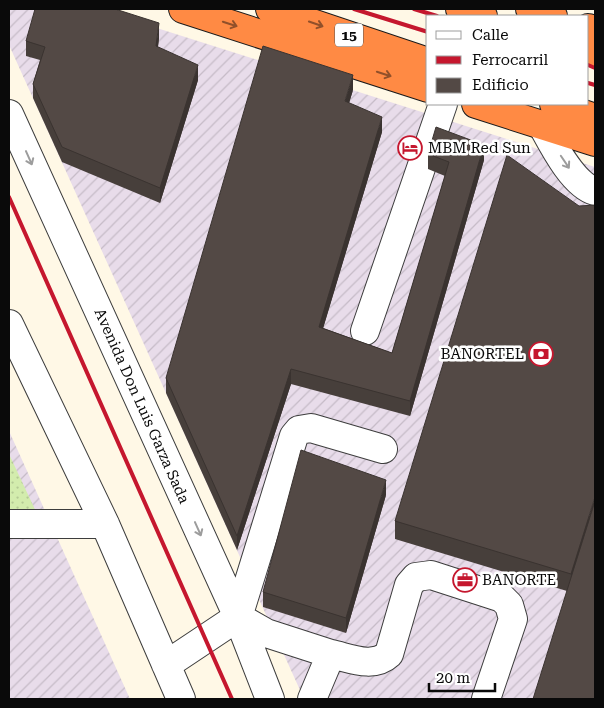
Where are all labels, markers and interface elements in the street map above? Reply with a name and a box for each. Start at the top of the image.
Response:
legend [426,15,589,105]
one-way arrow [221,20,237,29]
one-way arrow [308,20,324,29]
road number: 15 [335,24,363,46]
text: Calle [472,26,508,44]
text: Ferrocarril [472,51,549,69]
one-way arrow [376,70,392,79]
text: Edificio [472,76,529,94]
hotel icon: MBM Red Sun [397,135,423,161]
place label: MBM Red Sun [428,139,531,157]
one-way arrow [25,150,34,165]
one-way arrow [560,155,570,169]
street label: Avenida Don Luis Garza Sada [91,306,193,506]
bank icon: BANORTEL [528,341,554,367]
place label: BANORTEL [441,345,524,363]
one-way arrow [193,521,203,536]
office icon: BANORTE [452,567,478,593]
place label: BANORTE [482,571,556,589]
scale bar [429,660,495,692]
text: 20 m [436,669,471,687]

